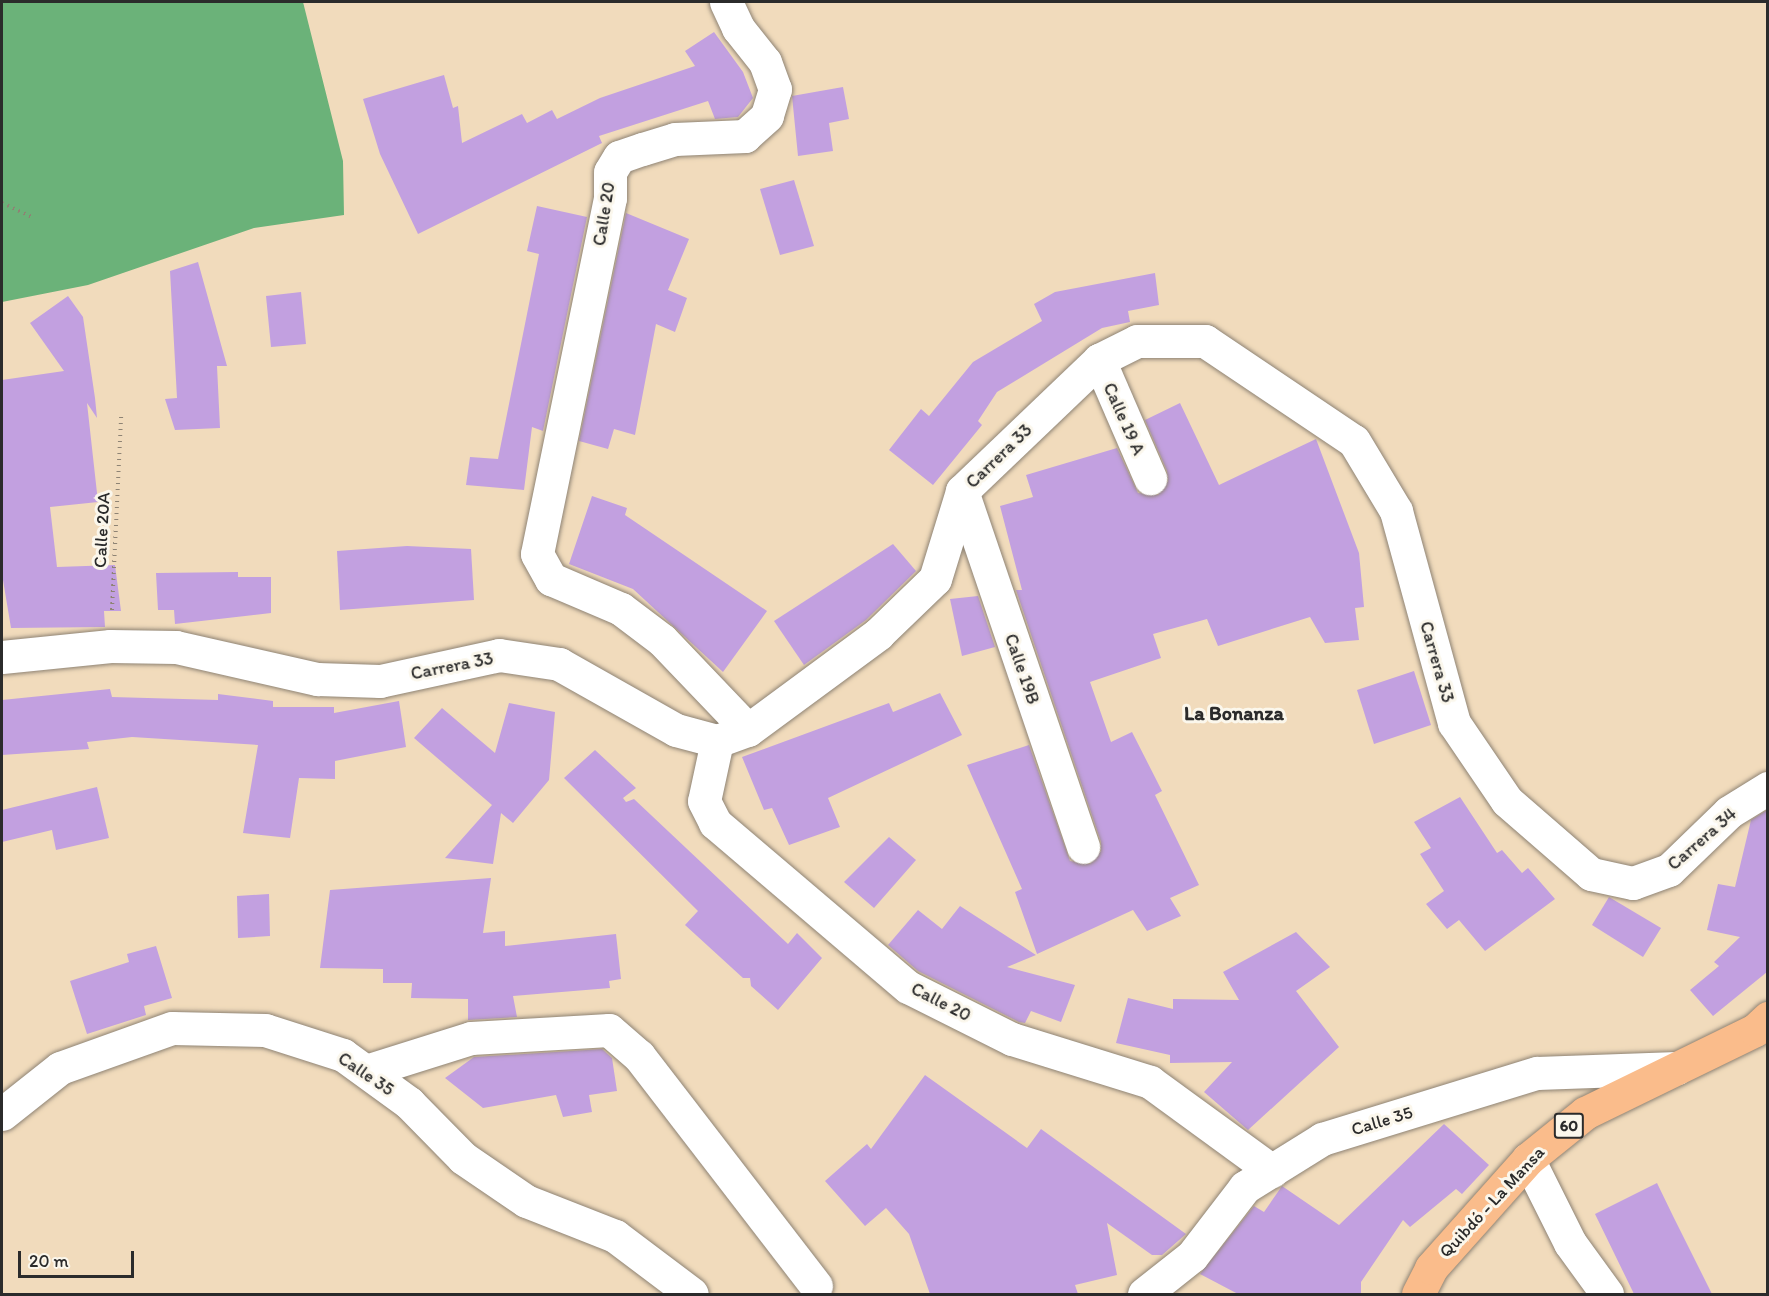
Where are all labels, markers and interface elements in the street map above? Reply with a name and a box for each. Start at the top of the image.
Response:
street label: Calle 20 [588,181,620,247]
street label: Calle 19 A [1098,379,1150,459]
street label: Carrera 33 [961,419,1037,493]
street label: Calle 20A [89,492,115,568]
street label: Carrera 33 [1415,619,1459,705]
street label: Calle 19B [1000,631,1044,707]
street label: Carrera 33 [409,647,495,685]
district label: La Bonanza [1184,701,1284,725]
street label: Carrera 34 [1663,803,1741,875]
street label: Calle 20 [907,978,975,1026]
street label: Calle 35 [334,1047,398,1101]
street label: Calle 35 [1349,1101,1415,1141]
road number: 60 [1552,1113,1586,1139]
street label: Quibdó - La Mansa [1435,1142,1549,1262]
scale bar [21,1239,136,1277]
text: 20 m [29,1250,69,1272]

